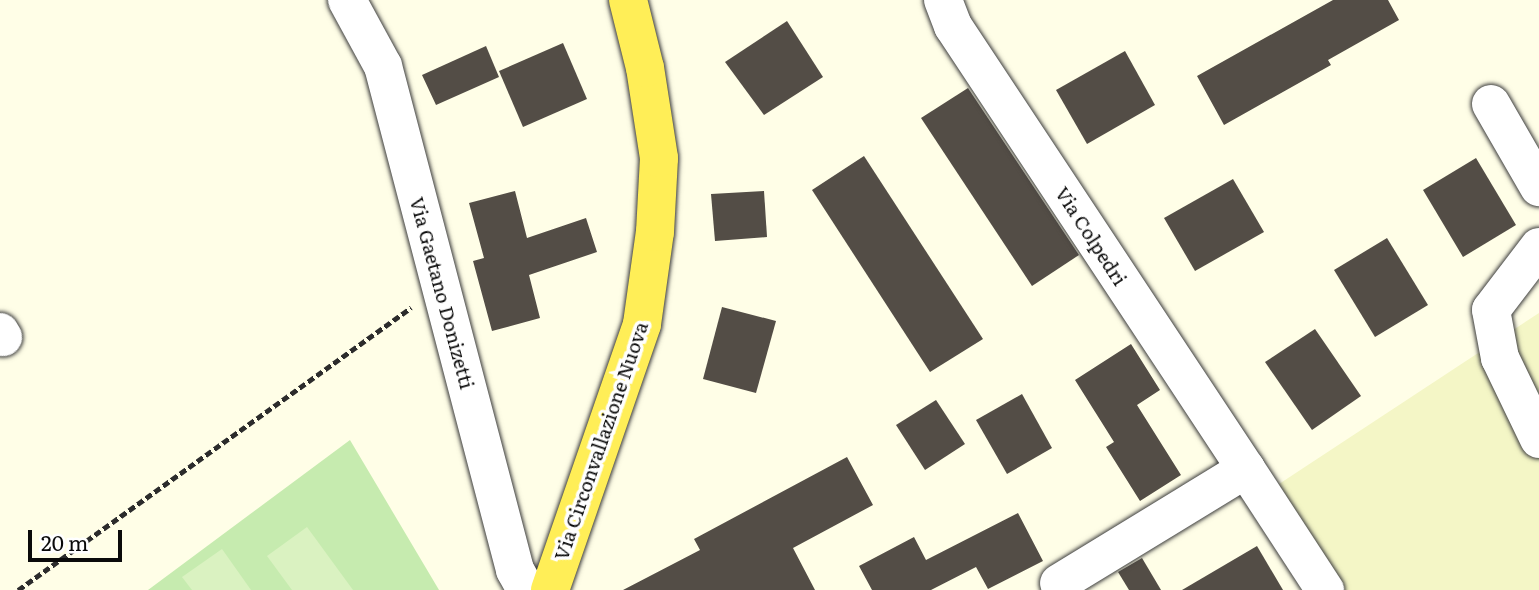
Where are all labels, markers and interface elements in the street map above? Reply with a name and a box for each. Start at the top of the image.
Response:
street label: Via Colpedri [1051,182,1131,290]
street label: Via Gaetano Donizetti [405,194,479,392]
street label: Via Circonvallazione Nuova [549,319,653,563]
scale bar [32,516,126,560]
text: 20 m [41,526,88,557]

